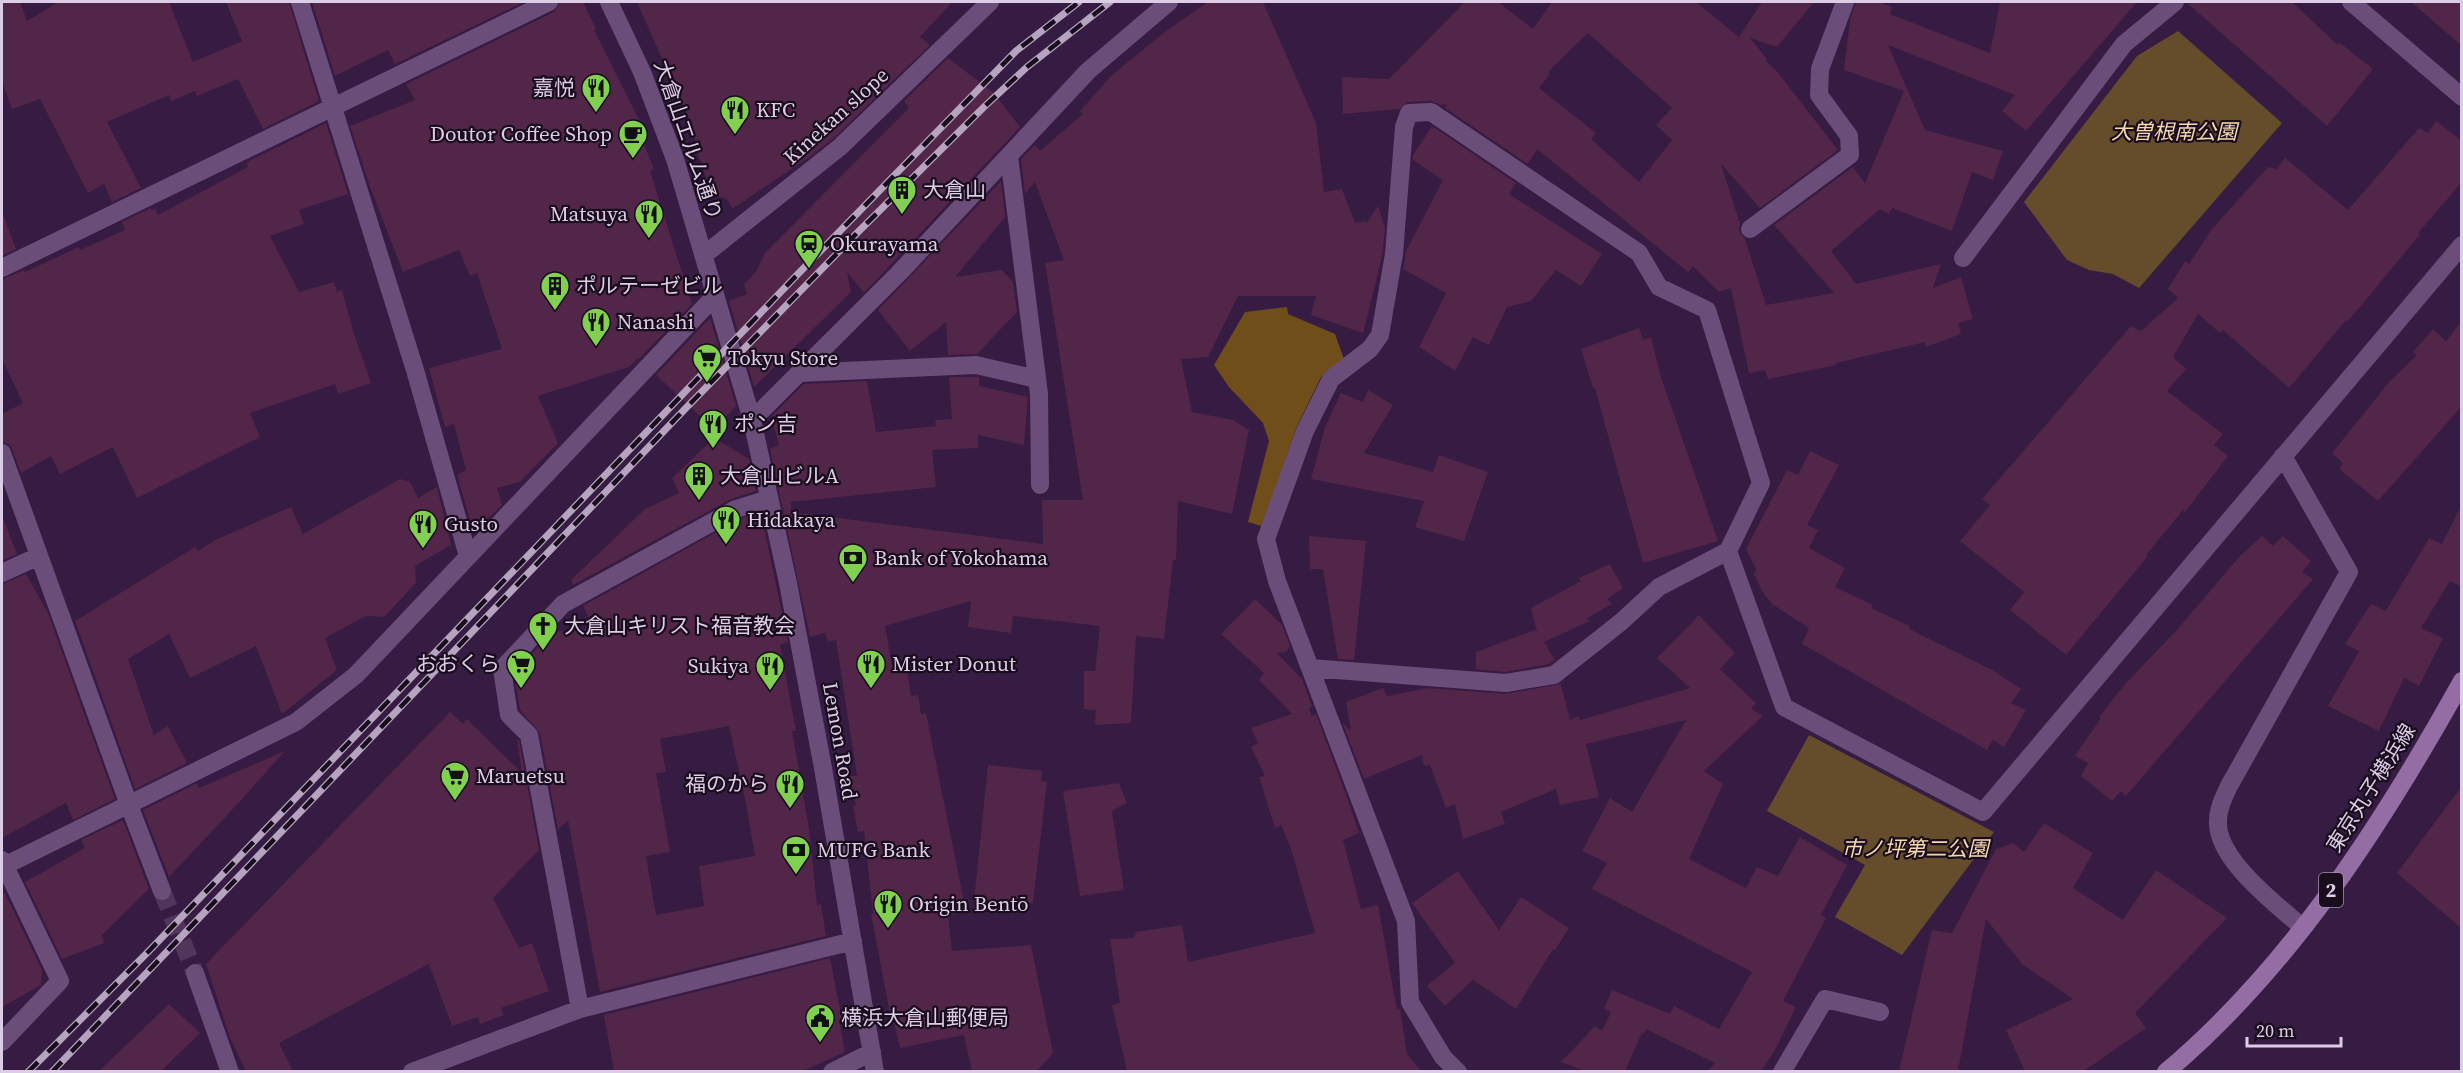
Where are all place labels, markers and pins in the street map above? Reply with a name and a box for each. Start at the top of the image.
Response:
restaurant icon: 嘉悦 [580,72,612,114]
place label: 嘉悦 [533,73,575,102]
restaurant icon: KFC [719,94,751,136]
place label: KFC [756,95,795,124]
cafe icon: Doutor Coffee Shop [617,118,649,160]
place label: Doutor Coffee Shop [430,119,612,148]
building icon: 大倉山 [886,174,918,216]
place label: 大倉山 [923,175,986,204]
restaurant icon: Matsuya [633,198,665,240]
place label: Matsuya [550,199,628,228]
station icon: Okurayama [793,228,825,270]
place label: Okurayama [830,229,939,258]
building icon: ポルテーゼビル [539,270,571,312]
place label: ポルテーゼビル [576,271,723,300]
restaurant icon: Nanashi [580,306,612,348]
place label: Nanashi [617,307,694,336]
supermarket icon: Tokyu Store [691,342,723,384]
place label: Tokyu Store [728,343,838,372]
restaurant icon: ポン吉 [697,408,729,450]
place label: ポン吉 [734,409,797,438]
building icon: 大倉山ビルA [683,460,715,502]
place label: 大倉山ビルA [720,461,839,490]
restaurant icon: Hidakaya [710,504,742,546]
place label: Hidakaya [747,505,836,534]
restaurant icon: Gusto [407,508,439,550]
place label: Gusto [444,509,498,538]
bank icon: Bank of Yokohama [837,542,869,584]
place label: Bank of Yokohama [874,543,1048,572]
church icon: 大倉山キリスト福音教会 [527,610,559,652]
place label: 大倉山キリスト福音教会 [564,611,795,640]
supermarket icon: おおくら [505,648,537,690]
restaurant icon: Mister Donut [855,648,887,690]
place label: おおくら [416,649,500,678]
place label: Mister Donut [892,649,1016,678]
restaurant icon: Sukiya [754,650,786,692]
place label: Sukiya [688,651,749,680]
supermarket icon: Maruetsu [439,760,471,802]
place label: Maruetsu [476,761,565,790]
restaurant icon: 福のから [774,768,806,810]
place label: 福のから [685,769,769,798]
bank icon: MUFG Bank [780,834,812,876]
place label: MUFG Bank [817,835,930,864]
restaurant icon: Origin Bentō [872,888,904,930]
place label: Origin Bentō [909,889,1029,918]
public building icon: 横浜大倉山郵便局 [804,1002,836,1044]
place label: 横浜大倉山郵便局 [841,1003,1009,1032]

